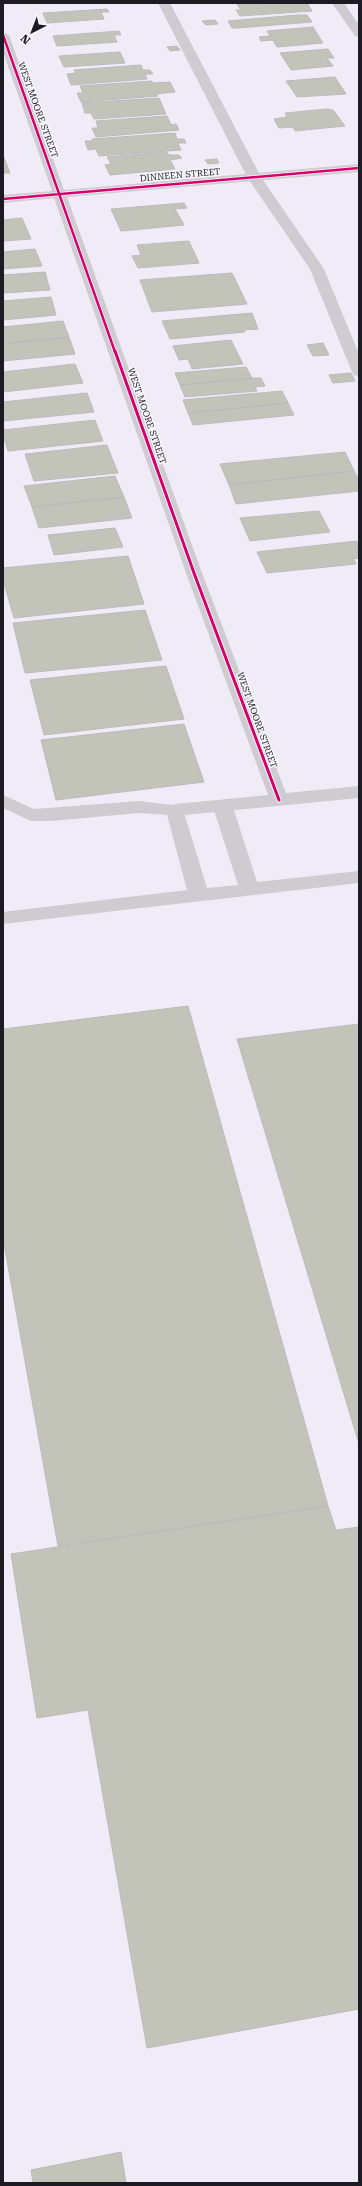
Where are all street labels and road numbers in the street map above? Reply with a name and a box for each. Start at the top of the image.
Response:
street label: WEST MOORE STREET [16,61,60,159]
street label: DINNEEN STREET [139,166,221,184]
street label: WEST MOORE STREET [126,367,168,465]
street label: WEST MOORE STREET [235,671,279,769]

